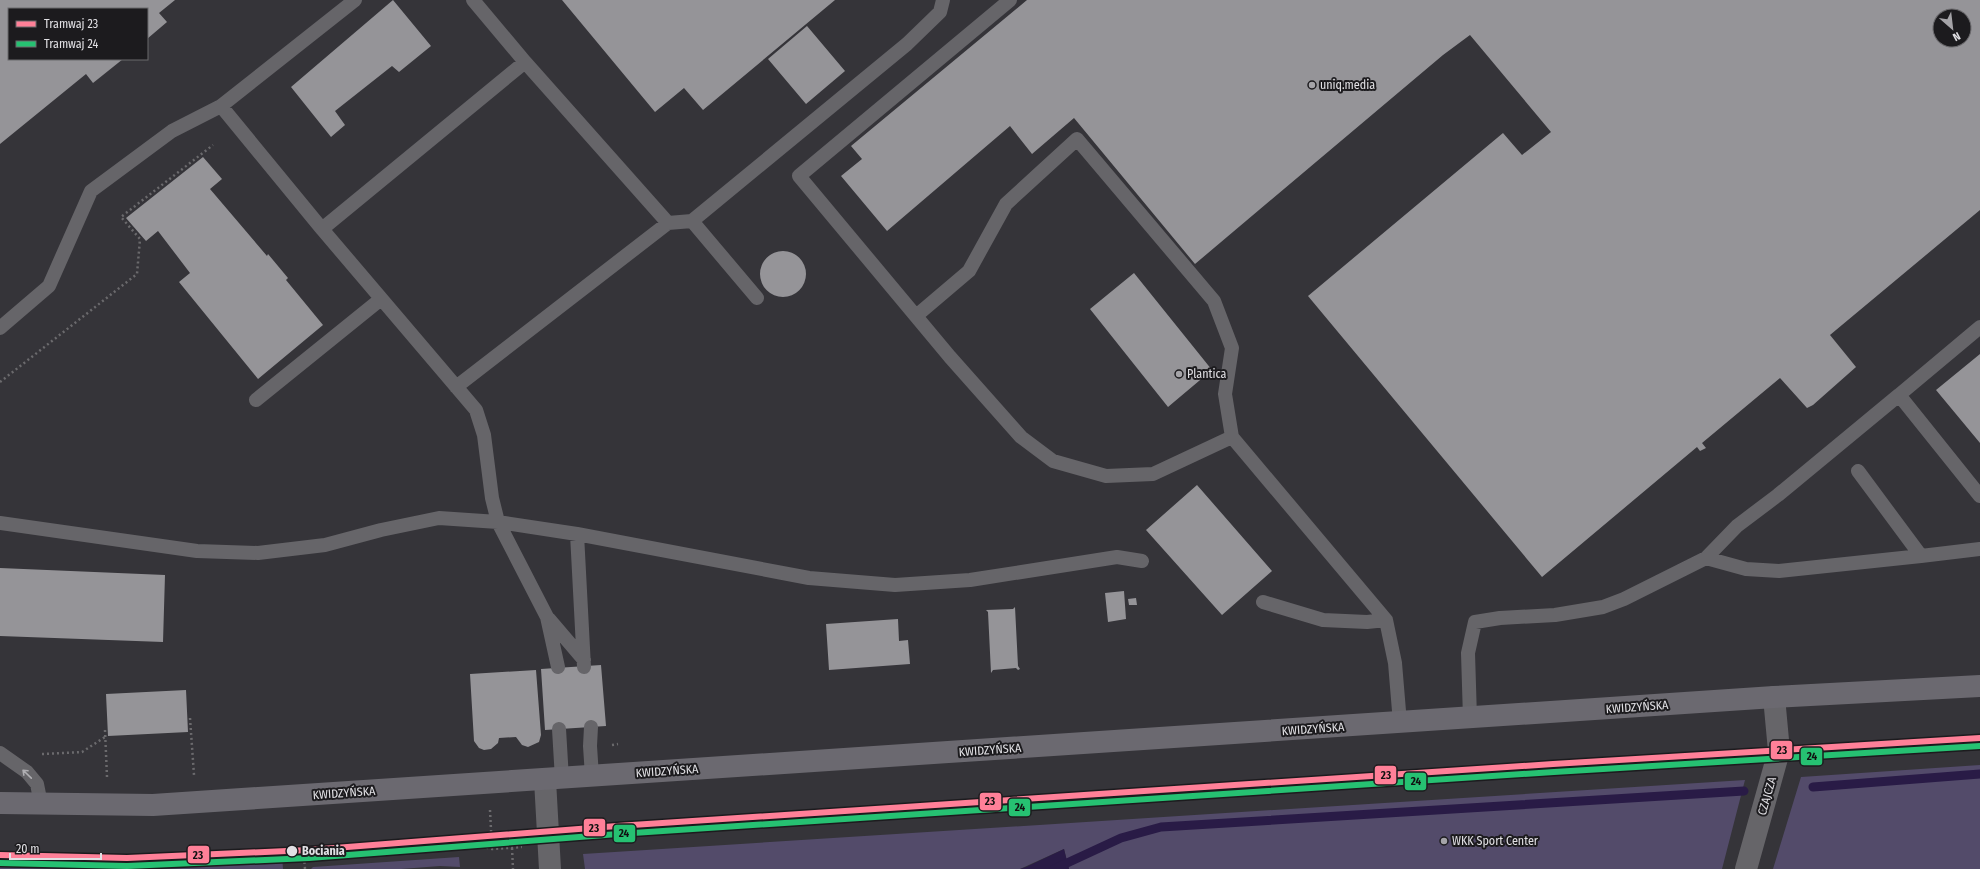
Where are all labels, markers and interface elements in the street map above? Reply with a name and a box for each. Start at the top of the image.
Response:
legend [8,8,148,60]
north arrow [1932,8,1972,48]
text: Tramwaj 23 [44,17,98,31]
text: N [1950,29,1962,44]
text: Tramwaj 24 [44,37,98,51]
place label: uniq.media [1320,78,1375,92]
marker: uniq.media [1307,80,1317,90]
place label: Plantica [1187,367,1226,381]
marker: Plantica [1174,369,1184,379]
street label: KWIDZYŃSKA [1605,697,1669,716]
street label: KWIDZYŃSKA [1281,719,1345,738]
street label: KWIDZYŃSKA [958,740,1022,759]
line badge: 23 [1770,740,1793,760]
text: 23 [1776,744,1787,757]
line badge: 24 [1800,747,1823,766]
text: 24 [1806,750,1818,763]
street label: KWIDZYŃSKA [635,761,699,780]
line badge: 23 [1374,765,1397,785]
one-way arrow [22,769,32,779]
text: 23 [1380,769,1391,782]
line badge: 24 [1404,772,1427,791]
text: 24 [1410,775,1422,788]
street label: CZAJCZA [1755,775,1779,817]
street label: KWIDZYŃSKA [312,783,376,802]
line badge: 23 [979,792,1002,811]
text: 23 [984,795,995,808]
line badge: 24 [1008,798,1031,817]
text: 24 [1014,801,1026,814]
line badge: 23 [583,818,606,837]
text: 23 [588,822,599,835]
line badge: 24 [613,824,636,843]
text: 24 [618,827,630,840]
place label: WKK Sport Center [1452,834,1539,848]
scale bar [10,835,101,861]
marker: WKK Sport Center [1439,836,1449,846]
text: 20 m [16,842,40,856]
marker: Bociania [285,844,299,858]
place label: Bociania [302,844,345,858]
line badge: 23 [187,845,210,864]
text: 23 [192,849,203,862]

